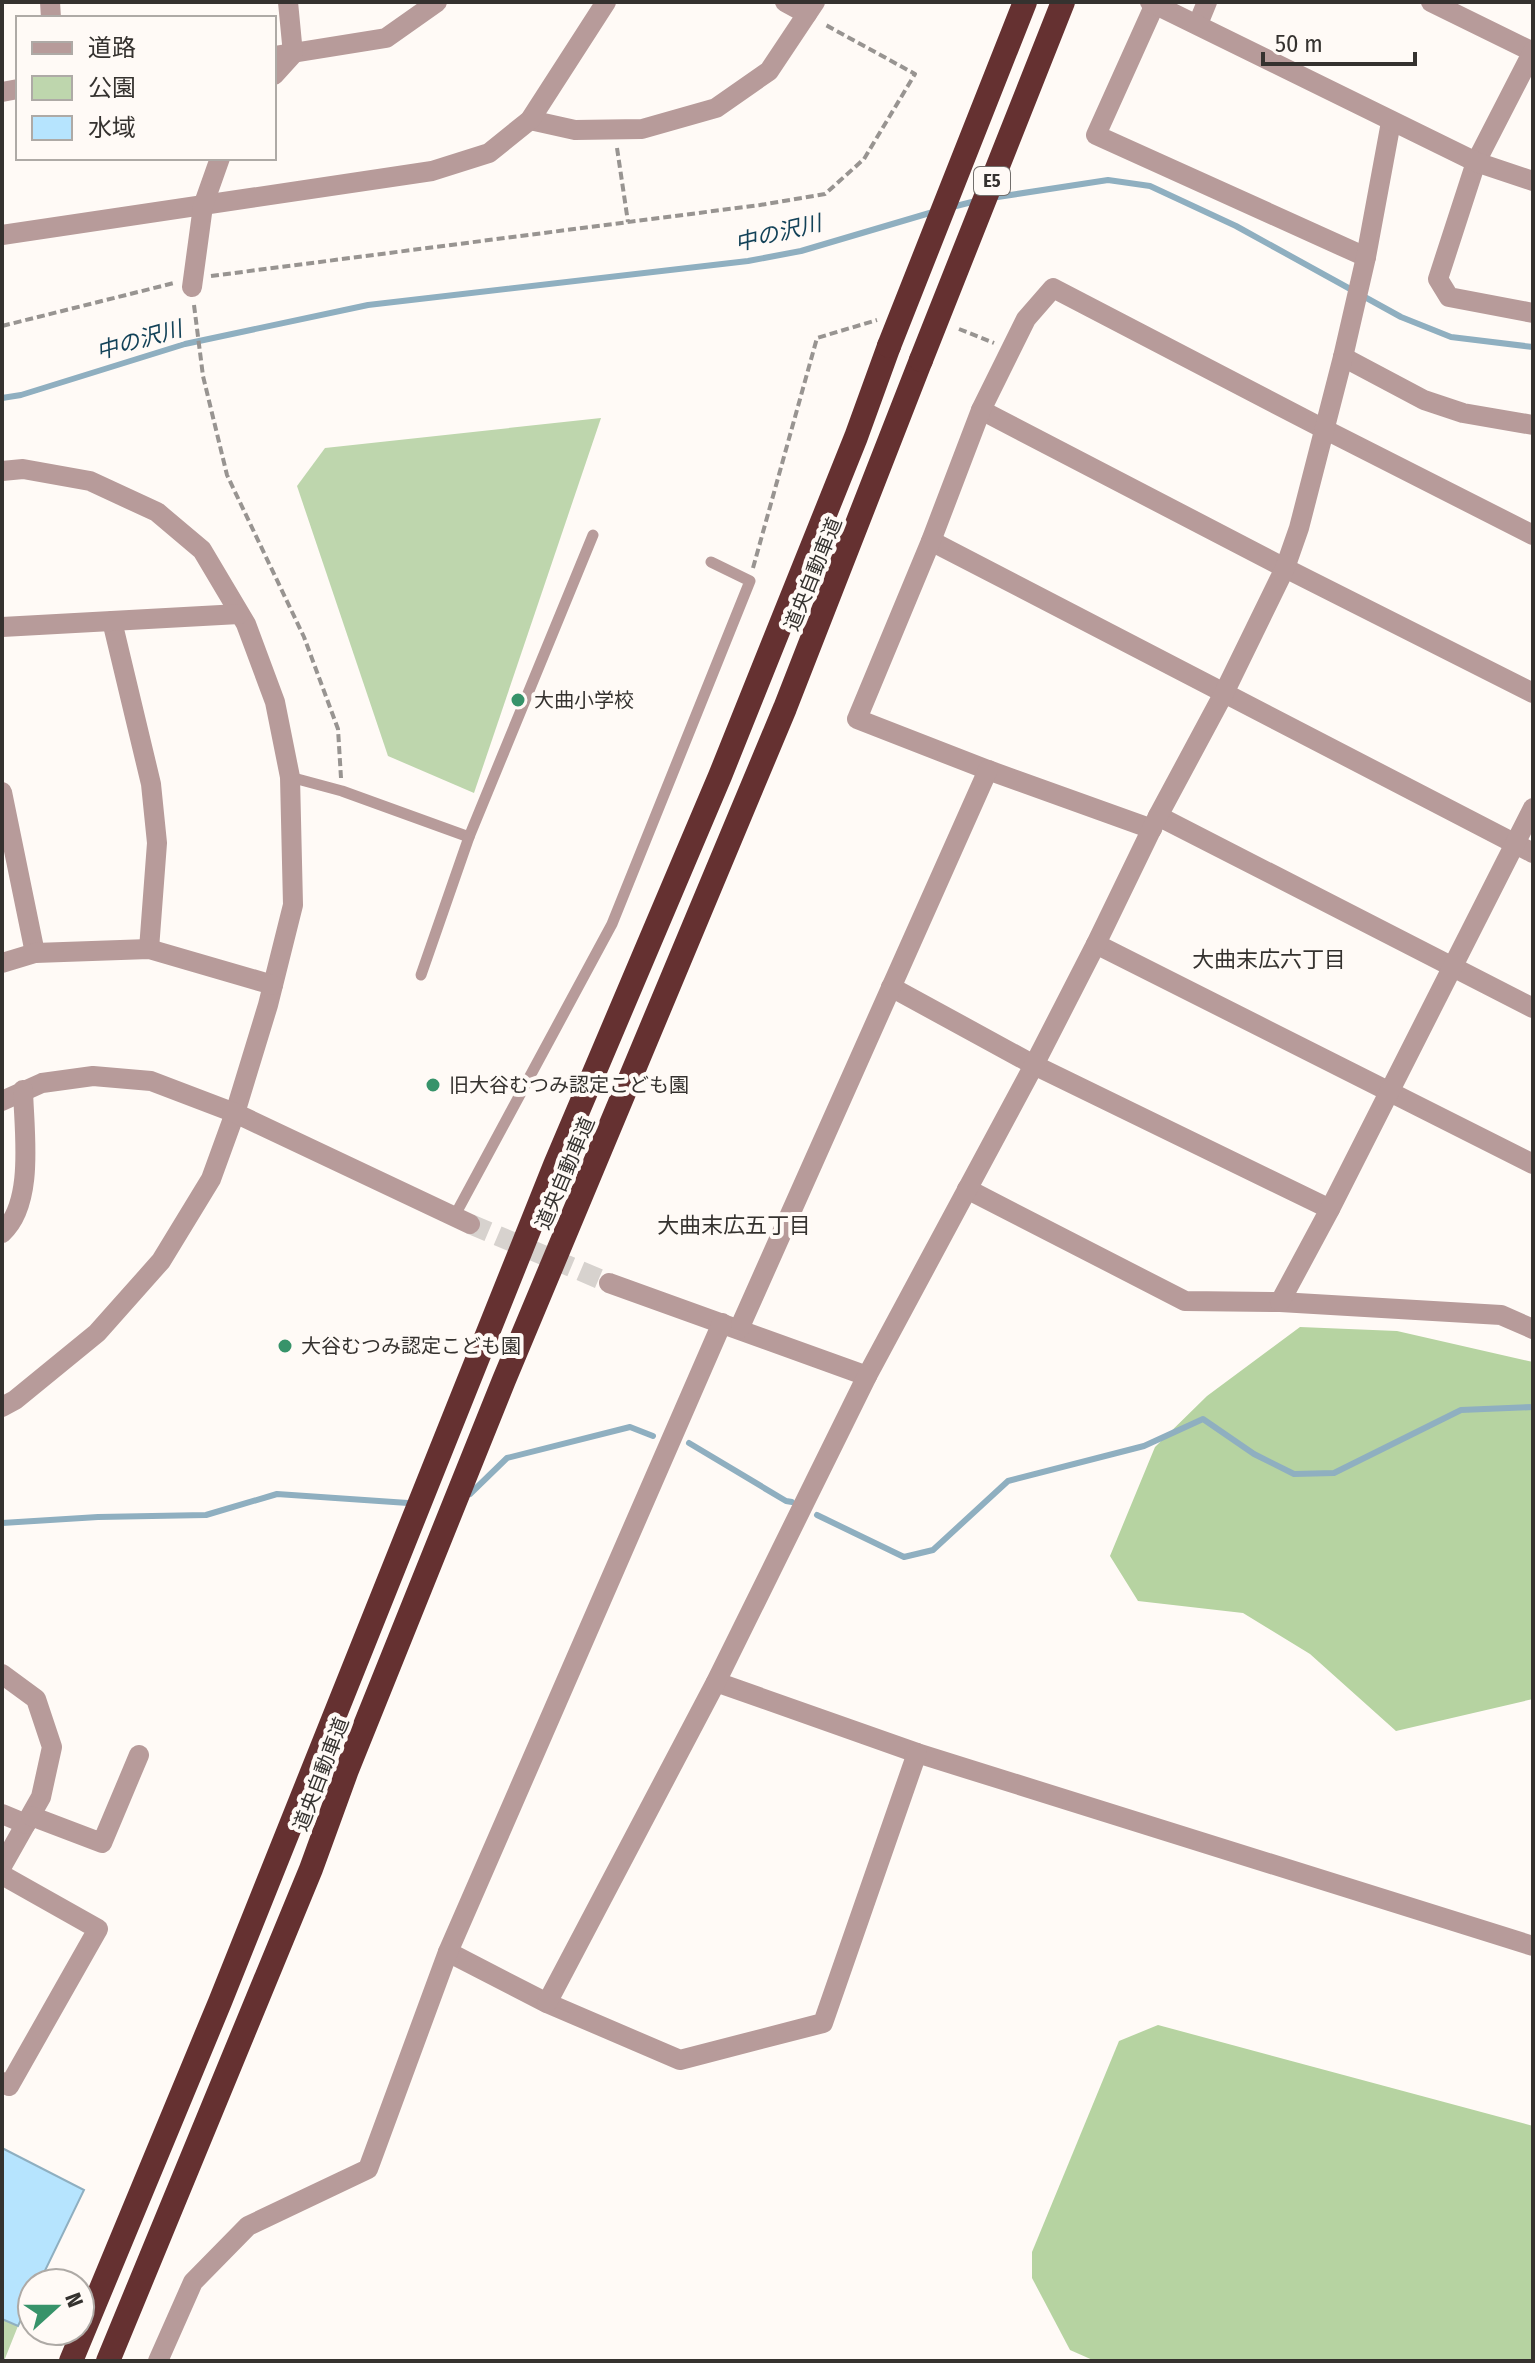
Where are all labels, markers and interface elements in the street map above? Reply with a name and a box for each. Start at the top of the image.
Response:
legend [16,16,276,160]
scale bar [1263,16,1415,66]
text: 50 m [1275,30,1323,58]
text: 道路 [88,34,136,62]
text: 公園 [88,74,136,102]
text: 水域 [88,114,136,142]
road number: E5 [974,167,1010,195]
water label: 中の沢川 [732,209,826,257]
water label: 中の沢川 [93,314,187,365]
street label: 道央自動車道 [779,514,847,634]
place label: 大曲小学校 [534,688,634,712]
marker: 大曲小学校 [509,691,527,709]
district label: 大曲末広六丁目 [1192,946,1346,973]
place label: 旧大谷むつみ認定こども園 [449,1073,689,1097]
marker: 旧大谷むつみ認定こども園 [424,1076,442,1094]
street label: 道央自動車道 [531,1113,599,1233]
district label: 大曲末広五丁目 [657,1212,811,1239]
place label: 大谷むつみ認定こども園 [301,1334,521,1358]
marker: 大谷むつみ認定こども園 [276,1337,294,1355]
street label: 道央自動車道 [288,1714,354,1834]
north arrow [16,2267,96,2347]
text: N [59,2289,89,2311]

